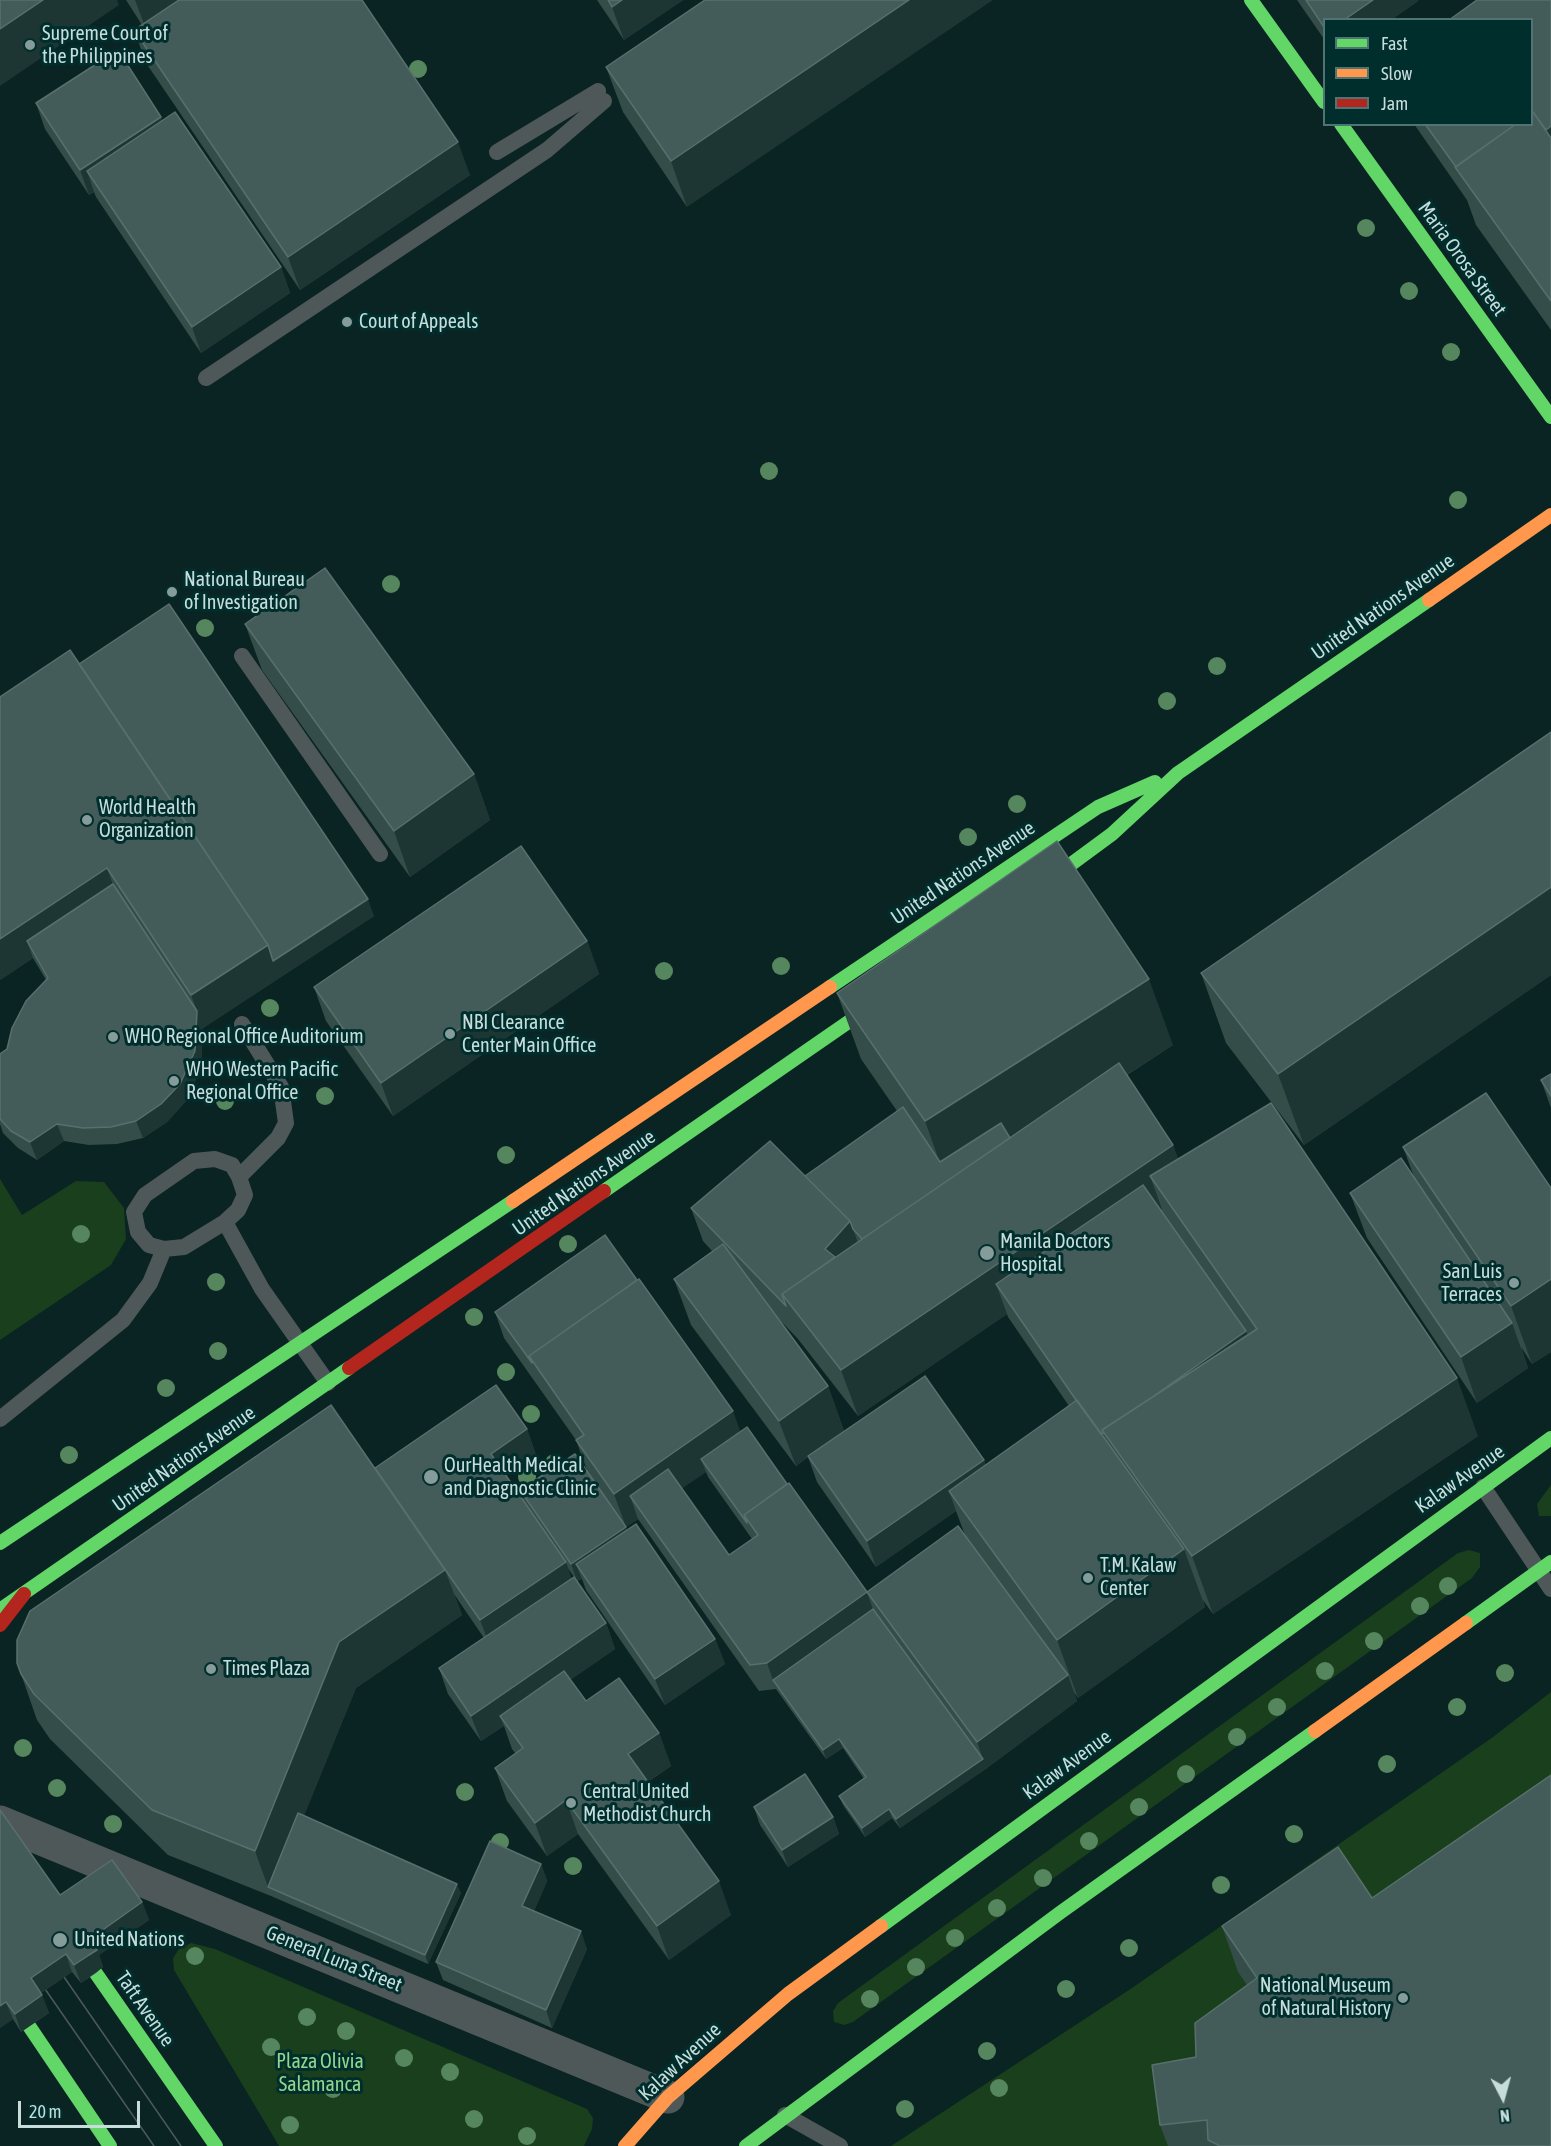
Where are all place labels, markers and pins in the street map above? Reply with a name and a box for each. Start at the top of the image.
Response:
place label: Supreme Court of the Philippines [42,22,168,69]
marker: Supreme Court of the Philippines [23,38,37,52]
place label: Court of Appeals [359,310,478,334]
marker: Court of Appeals [340,315,354,329]
place label: National Bureau of Investigation [184,568,305,615]
marker: National Bureau of Investigation [165,585,179,599]
place label: World Health Organization [99,796,196,843]
marker: World Health Organization [80,813,94,827]
place label: NBI Clearance Center Main Office [462,1011,596,1058]
place label: WHO Regional Office Auditorium [125,1025,364,1049]
marker: NBI Clearance Center Main Office [443,1027,457,1041]
marker: WHO Regional Office Auditorium [106,1030,120,1044]
place label: WHO Western Pacific Regional Office [186,1058,338,1105]
marker: WHO Western Pacific Regional Office [167,1074,181,1088]
place label: Manila Doctors Hospital [1000,1230,1110,1277]
marker: Manila Doctors Hospital [978,1244,996,1262]
place label: San Luis Terraces [1441,1260,1502,1307]
marker: San Luis Terraces [1507,1276,1521,1290]
place label: OurHealth Medical and Diagnostic Clinic [444,1454,596,1501]
marker: OurHealth Medical and Diagnostic Clinic [422,1468,440,1486]
place label: T.M. Kalaw Center [1100,1554,1176,1601]
marker: T.M. Kalaw Center [1081,1571,1095,1585]
place label: Times Plaza [223,1657,310,1681]
marker: Times Plaza [204,1662,218,1676]
place label: Central United Methodist Church [583,1780,711,1827]
marker: Central United Methodist Church [564,1796,578,1810]
place label: United Nations [74,1928,184,1952]
marker: United Nations [51,1931,69,1949]
place label: National Museum of Natural History [1260,1974,1391,2021]
marker: National Museum of Natural History [1396,1991,1410,2005]

